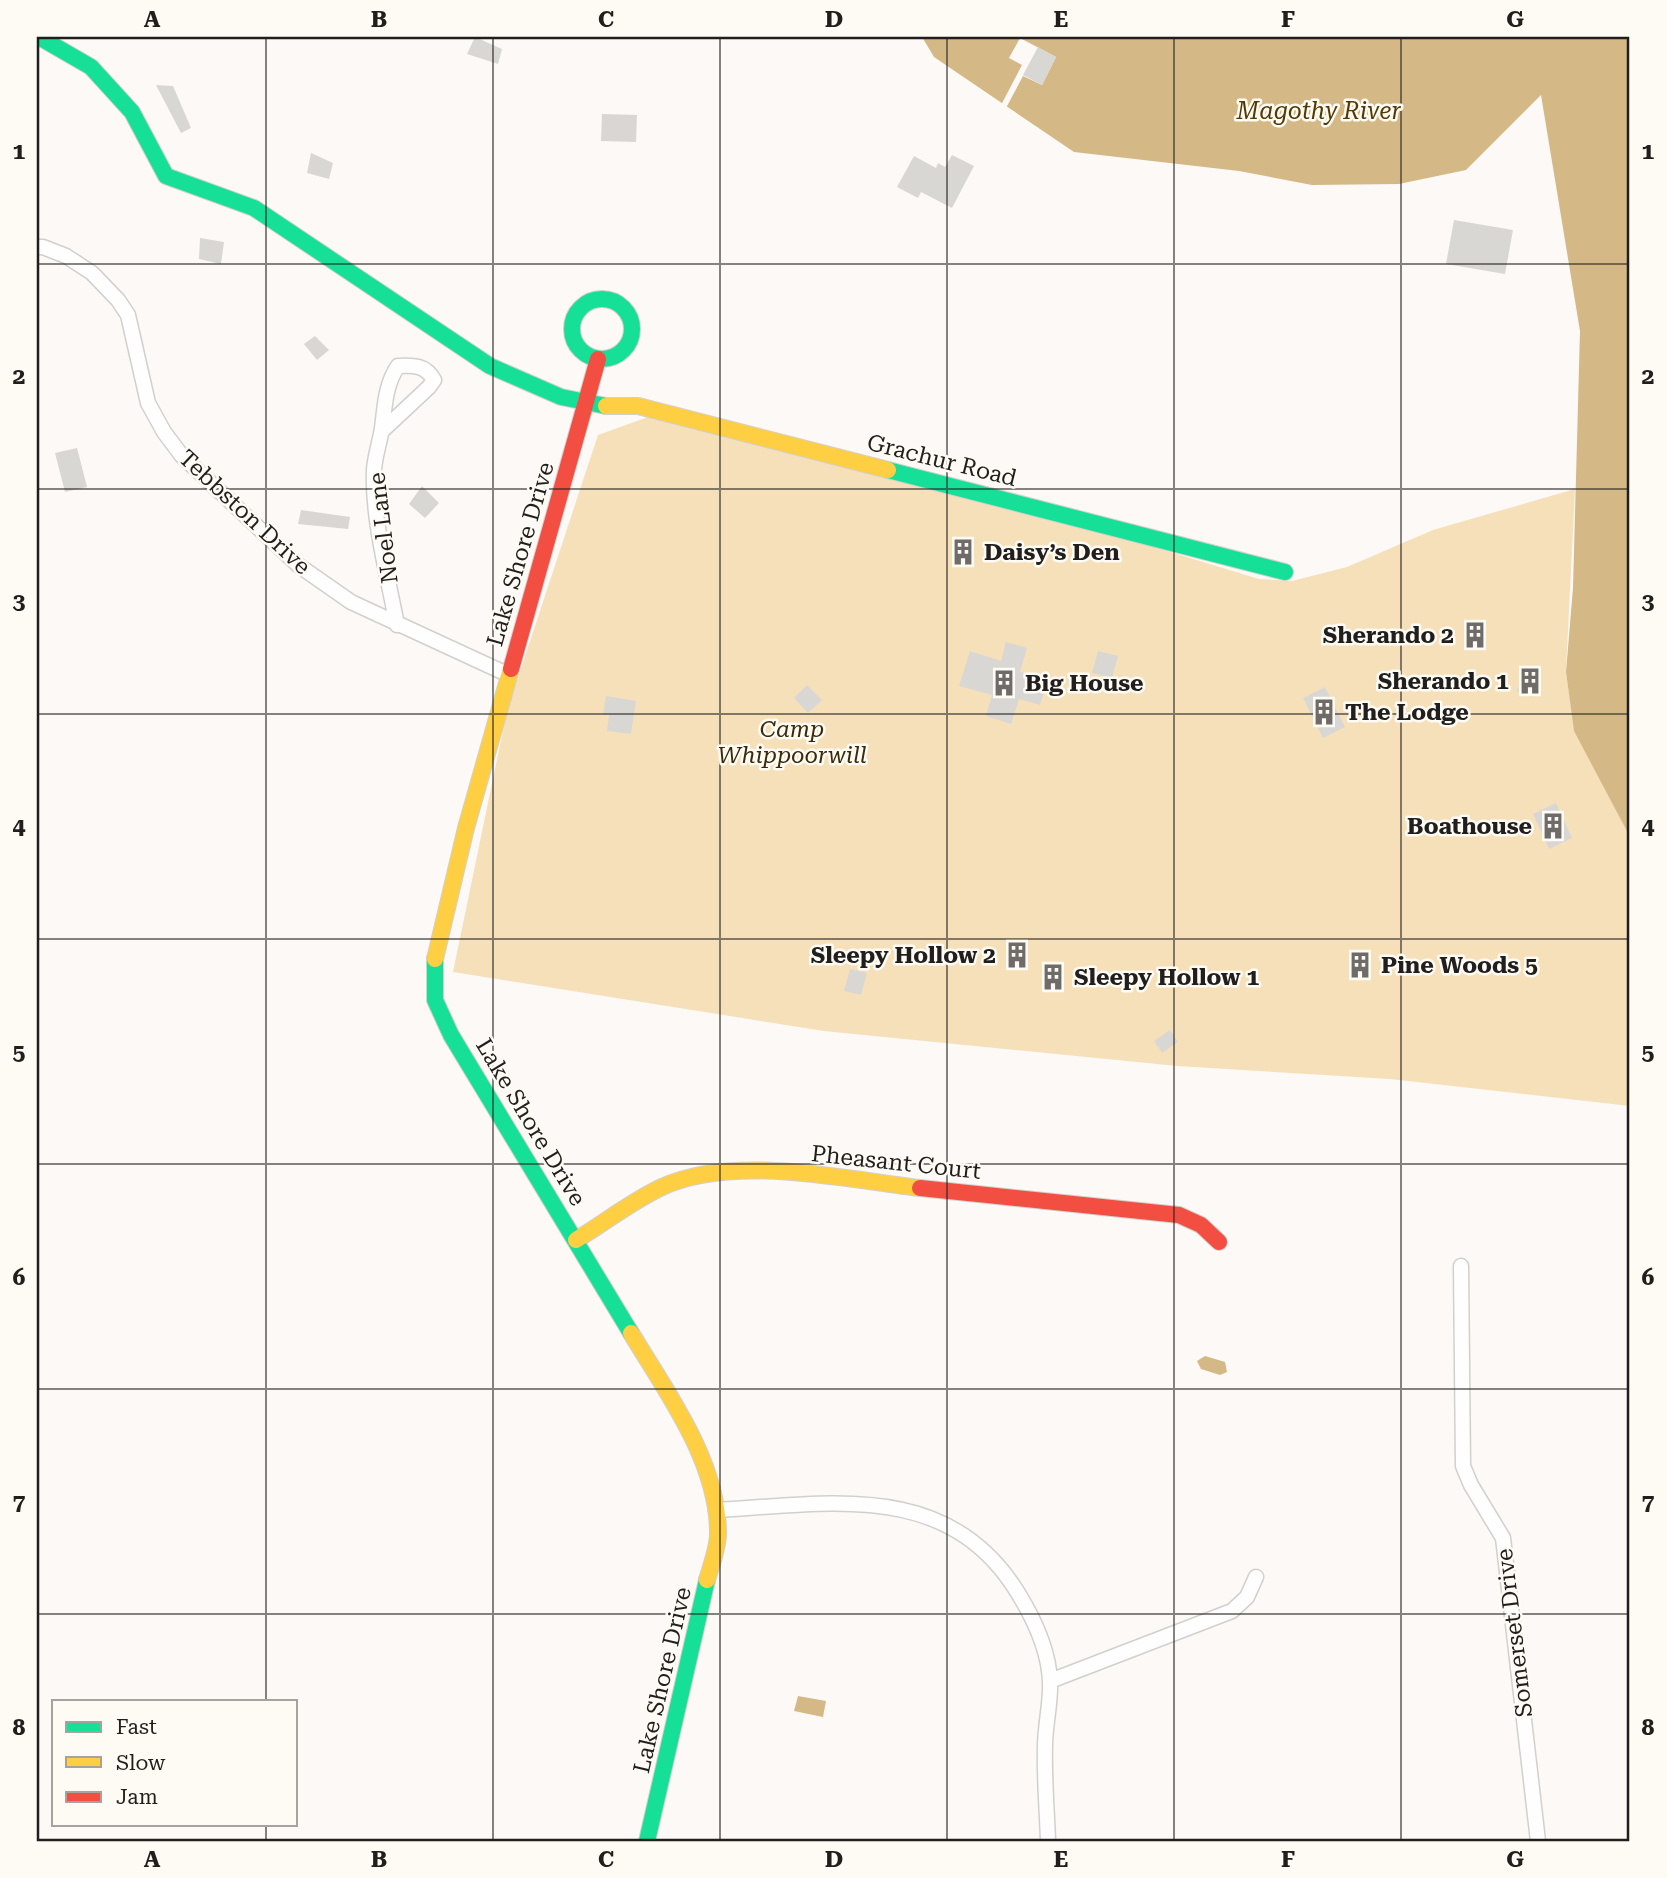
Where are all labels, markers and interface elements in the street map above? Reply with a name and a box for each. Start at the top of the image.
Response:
text: A [144,6,161,33]
text: B [371,6,387,33]
text: C [598,6,614,33]
text: D [825,6,843,33]
text: E [1054,6,1068,33]
text: F [1281,6,1295,33]
text: G [1506,6,1524,33]
water label: Magothy River [1236,97,1401,125]
text: 1 [13,138,26,165]
text: 1 [1642,138,1655,165]
text: 2 [13,363,25,390]
text: 2 [1642,363,1654,390]
street label: Grachur Road [864,429,1020,492]
street label: Tebbston Drive [173,445,316,580]
street label: Lake Shore Drive [481,459,560,649]
street label: Noel Lane [363,471,404,585]
building icon: Daisy’s Den [948,537,978,567]
place label: Daisy’s Den [984,539,1120,566]
text: 3 [13,588,26,615]
text: 3 [1642,588,1655,615]
building icon: Sherando 2 [1460,620,1490,650]
place label: Sherando 2 [1323,622,1454,649]
building icon: Sherando 1 [1515,666,1545,696]
building icon: Big House [989,668,1019,698]
place label: Sherando 1 [1378,668,1509,695]
place label: Big House [1025,670,1144,697]
building icon: The Lodge [1309,697,1339,727]
place label: The Lodge [1345,699,1469,726]
park label: Camp Whippoorwill [717,716,867,769]
building icon: Boathouse [1538,811,1568,841]
text: 4 [13,813,26,840]
place label: Boathouse [1407,813,1532,840]
text: 4 [1642,813,1655,840]
building icon: Sleepy Hollow 2 [1002,940,1032,970]
place label: Sleepy Hollow 2 [811,942,996,969]
building icon: Pine Woods 5 [1345,950,1375,980]
place label: Pine Woods 5 [1381,952,1538,979]
building icon: Sleepy Hollow 1 [1038,962,1068,992]
place label: Sleepy Hollow 1 [1074,964,1259,991]
street label: Lake Shore Drive [470,1034,591,1211]
text: 5 [13,1039,26,1066]
text: 5 [1642,1039,1655,1066]
street label: Pheasant Court [810,1140,983,1185]
text: 6 [13,1264,26,1291]
text: 6 [1642,1264,1655,1291]
text: 7 [13,1489,26,1516]
text: 7 [1642,1489,1655,1516]
street label: Somerset Drive [1491,1547,1538,1719]
street label: Lake Shore Drive [628,1584,697,1776]
legend [52,1700,298,1826]
text: 8 [13,1714,26,1741]
text: 8 [1642,1714,1655,1741]
text: Fast [116,1715,157,1739]
text: Slow [116,1751,166,1775]
text: Jam [116,1785,158,1809]
text: A [144,1846,161,1873]
text: B [371,1846,387,1873]
text: C [598,1846,614,1873]
text: D [825,1846,843,1873]
text: E [1054,1846,1068,1873]
text: F [1281,1846,1295,1873]
text: G [1506,1846,1524,1873]

